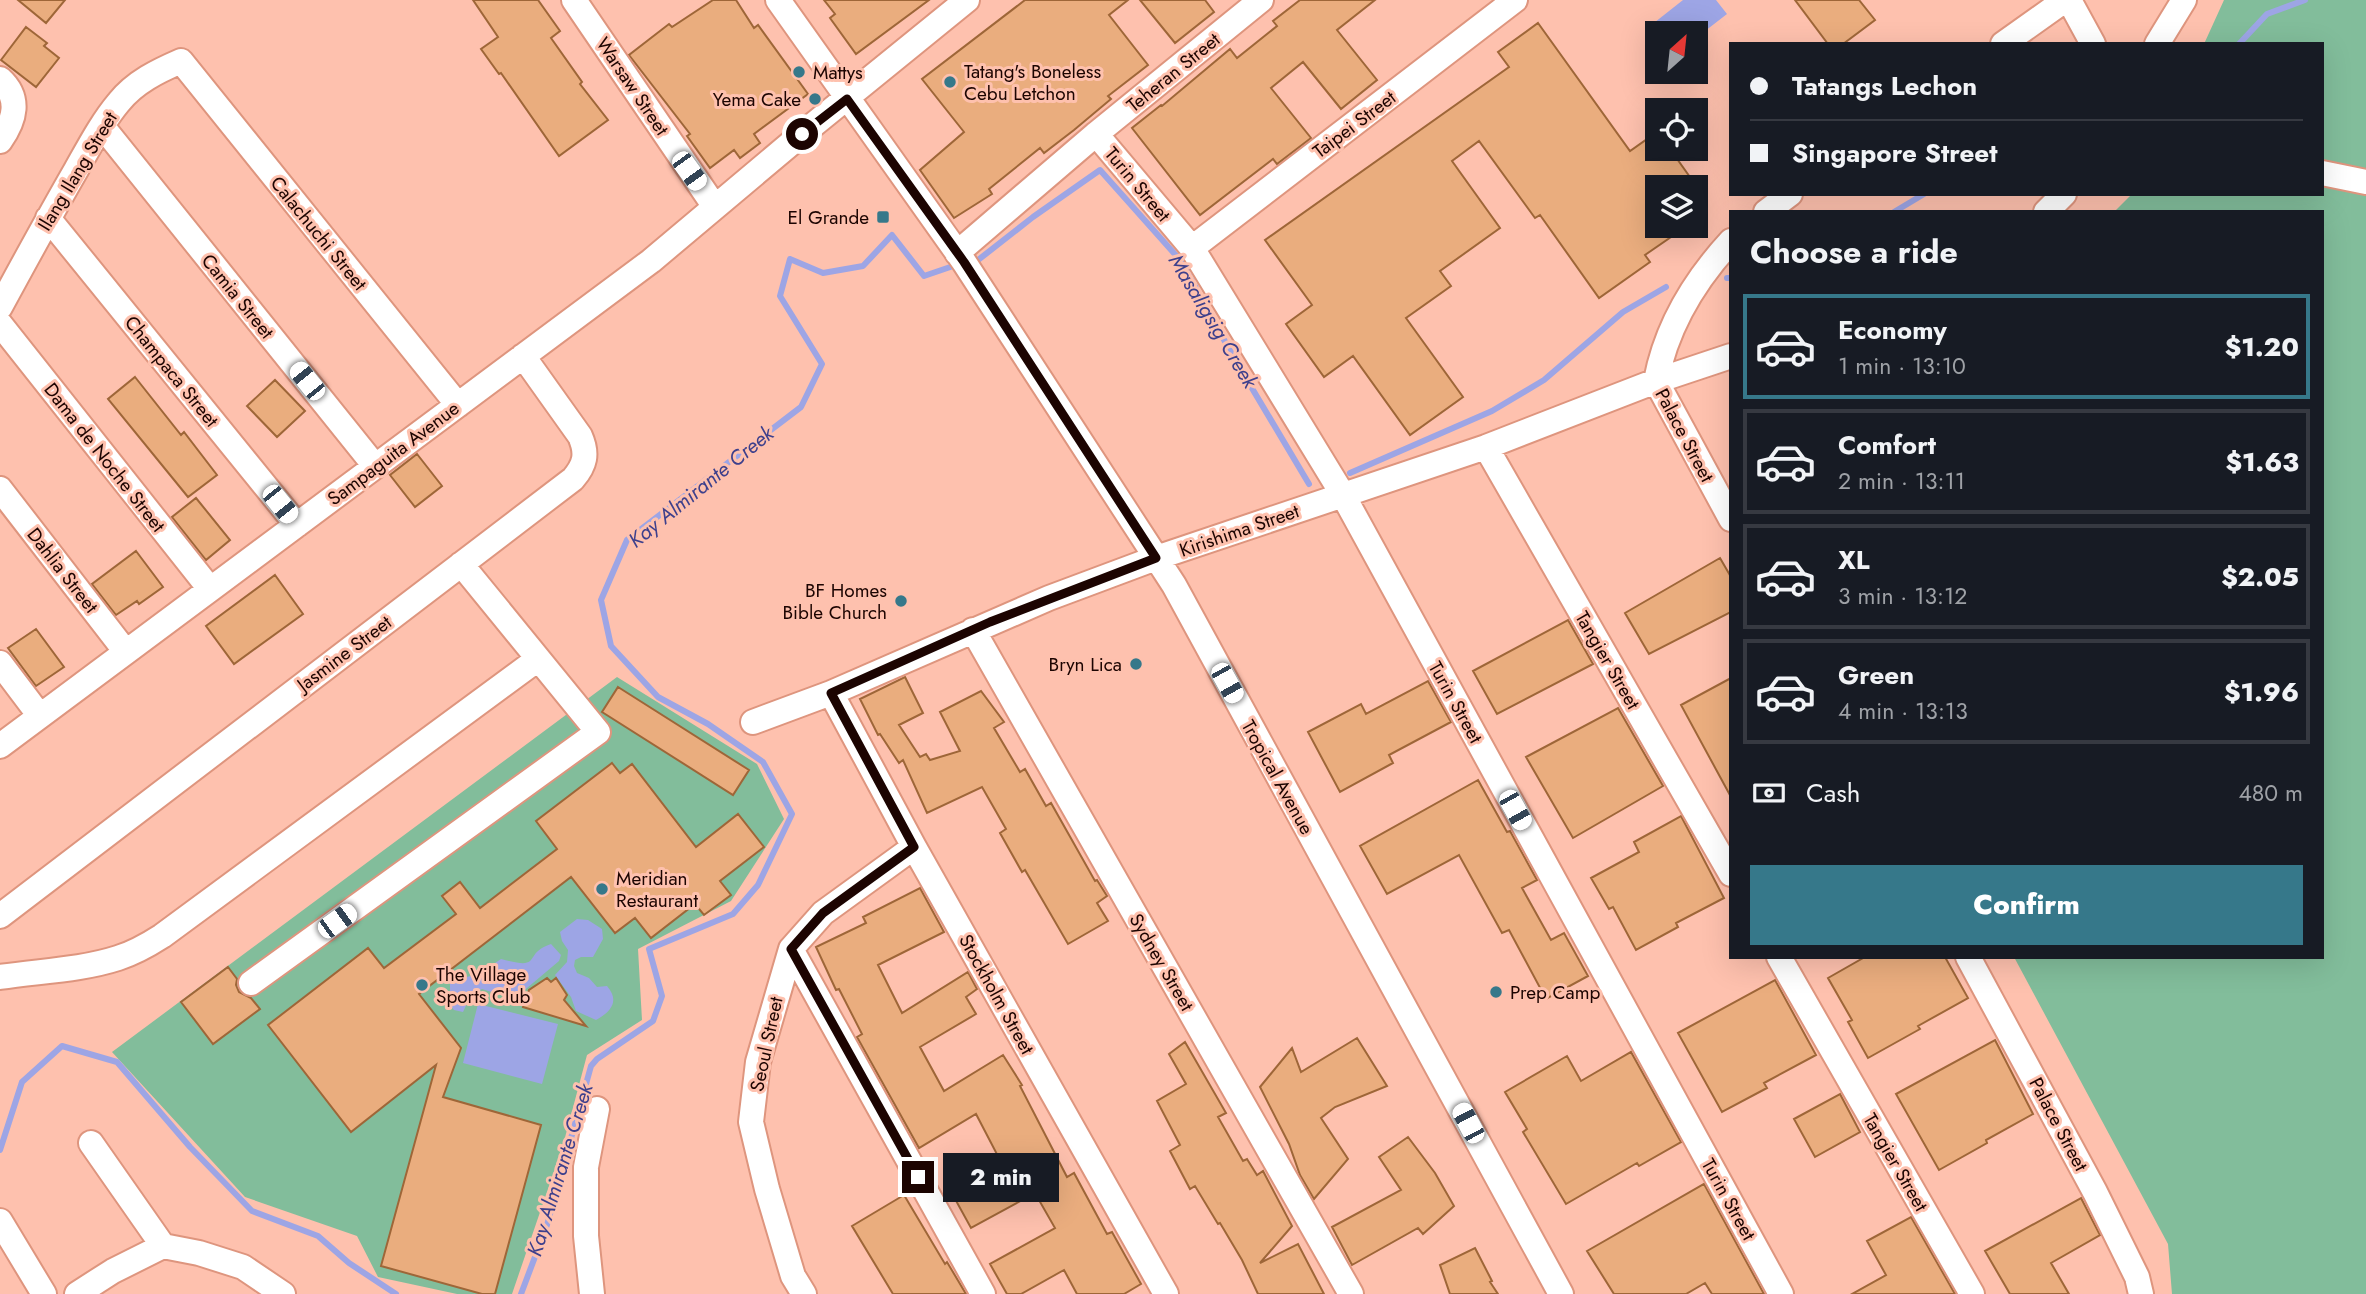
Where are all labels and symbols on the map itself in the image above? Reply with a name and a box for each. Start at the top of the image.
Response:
north arrow [1645,21,1708,84]
street label: Teheran Street [1121,26,1226,118]
street label: Warsaw Street [590,32,676,141]
place label: Tatang's Boneless Cebu Letchon [964,58,1101,107]
place label: Mattys [813,59,863,86]
marker: Mattys [791,64,807,80]
marker: Tatang's Boneless Cebu Letchon [942,74,958,90]
street label: Taipei Street [1307,84,1402,165]
place label: Yema Cake [713,86,801,113]
marker: Yema Cake [807,91,823,107]
street label: Ilang Ilang Street [31,106,124,236]
route start [786,118,818,150]
street label: Turin Street [1098,141,1177,228]
car [669,148,710,194]
street label: Calachuchi Street [264,171,373,296]
place label: El Grande [788,204,869,231]
marker: El Grande [875,209,891,225]
street label: Camia Street [195,248,281,345]
water label: Masaligsig Creek [1161,248,1265,395]
street label: Champaca Street [118,310,225,433]
car [286,358,329,404]
street label: Dama de Noche Street [38,377,172,538]
street label: Palace Street [1649,384,1721,487]
street label: Sampaguita Avenue [322,395,465,512]
water label: Kay Almirante Creek [622,418,781,555]
car [259,481,302,527]
street label: Kirishima Street [1176,497,1303,564]
street label: Dahlia Street [21,522,105,619]
place label: BF Homes Bible Church [783,577,887,626]
marker: BF Homes Bible Church [893,593,909,609]
street label: Tangier Street [1569,606,1647,715]
street label: Jasmine Street [289,609,397,700]
place label: Bryn Lica [1049,651,1122,678]
marker: Bryn Lica [1128,656,1144,672]
street label: Turin Street [1422,656,1489,748]
car [1208,660,1247,706]
street label: Tropical Avenue [1235,715,1320,840]
car [1496,787,1535,833]
place label: Meridian Restaurant [616,865,698,914]
marker: Meridian Restaurant [594,881,610,897]
car [314,900,361,942]
street label: Sydney Street [1123,909,1201,1016]
street label: Stockholm Street [952,929,1041,1059]
place label: The Village Sports Club [436,961,530,1010]
marker: The Village Sports Club [414,977,430,993]
place label: Prep Camp [1510,979,1601,1006]
marker: Prep Camp [1488,984,1504,1000]
street label: Seoul Street [743,994,790,1094]
street label: Palace Street [2023,1073,2095,1176]
water label: Kay Almirante Creek [519,1079,601,1260]
car [1449,1100,1488,1146]
street label: Tangier Street [1857,1108,1935,1217]
callout: 2 min [942,1152,1058,1202]
street label: Turin Street [1695,1153,1762,1245]
route end [902,1161,934,1193]

